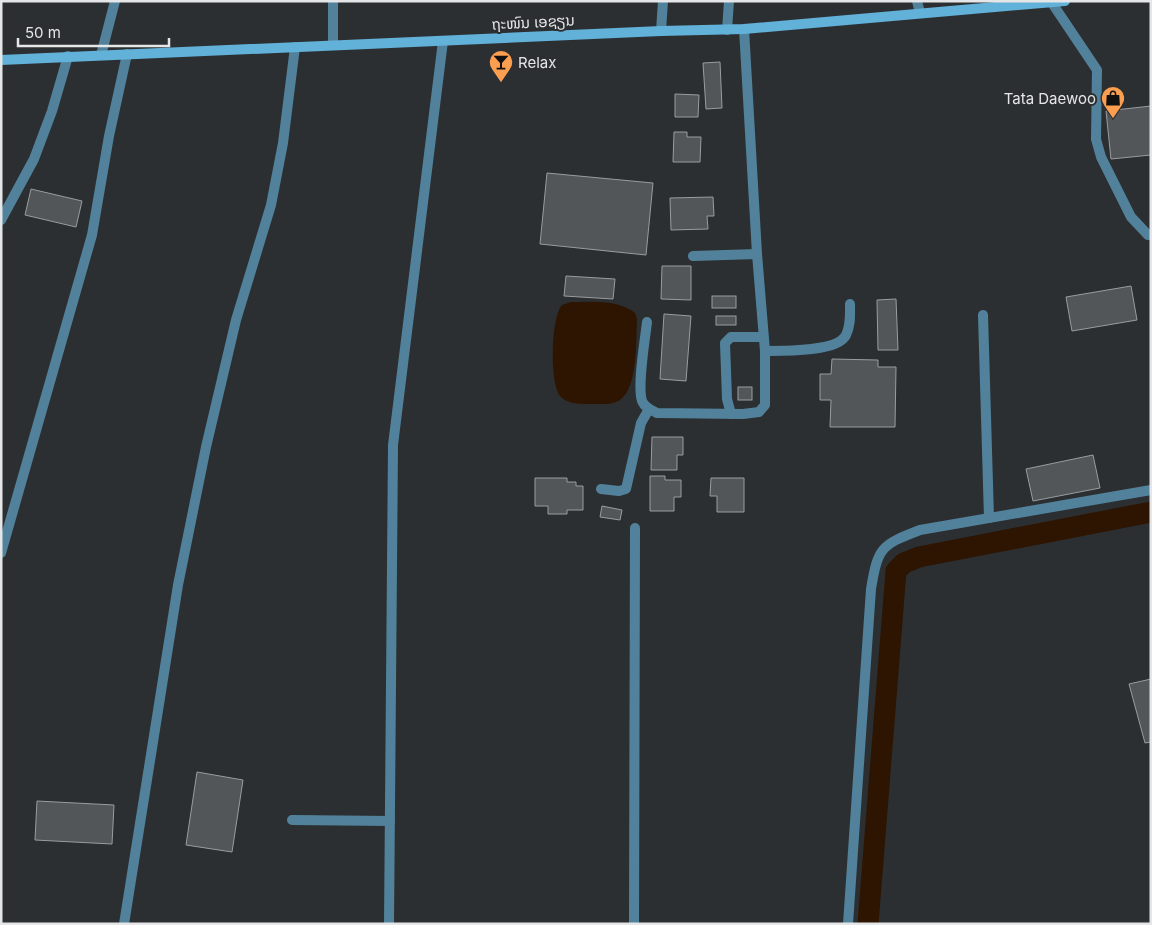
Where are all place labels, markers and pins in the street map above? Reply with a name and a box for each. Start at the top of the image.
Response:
bar icon: Relax [488,49,514,83]
place label: Relax [518,53,556,72]
shop icon: Tata Daewoo [1100,85,1126,119]
place label: Tata Daewoo [1004,89,1096,108]

